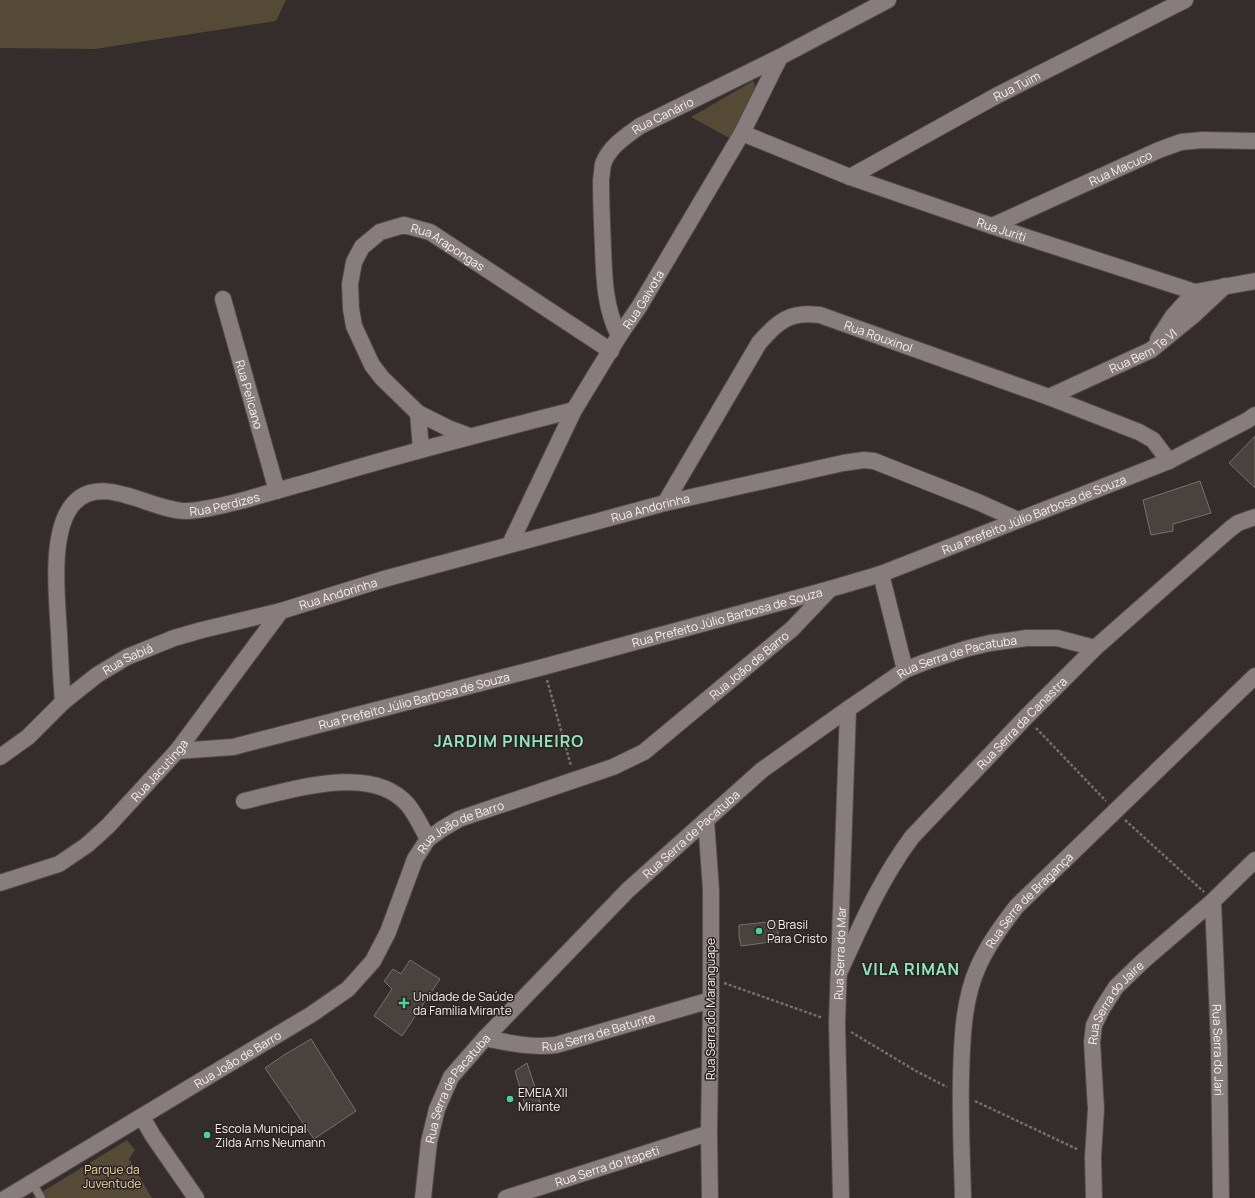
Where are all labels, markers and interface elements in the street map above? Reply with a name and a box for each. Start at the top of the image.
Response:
street label: Rua Tuim [990,67,1043,105]
street label: Rua Canário [628,93,696,138]
street label: Rua Macuco [1086,146,1155,189]
street label: Rua Juriti [975,213,1029,245]
street label: Rua Arapongas [409,219,488,274]
street label: Rua Gaivota [618,267,668,332]
street label: Rua Rouxinol [842,316,915,356]
street label: Rua Bem Te VI [1106,324,1180,377]
street label: Rua Pelicano [232,358,268,431]
street label: Rua Prefeito Júlio Barbosa de Souza [939,470,1129,558]
street label: Rua Perdizes [189,488,261,519]
street label: Rua Andorinha [609,489,691,526]
street label: Rua Andorinha [297,573,379,613]
street label: Rua Prefeito Júlio Barbosa de Souza [630,583,824,651]
street label: Rua João de Barro [705,627,792,703]
street label: Rua Serra de Pacatuba [893,631,1018,682]
street label: Rua Sabiá [99,639,155,678]
street label: Rua Prefeito Júlio Barbosa de Souza [317,667,511,733]
street label: Rua Serra da Canastra [973,673,1070,773]
district label: JARDIM PINHEIRO [434,730,584,752]
street label: Rua Jacutinga [127,735,192,805]
street label: Rua Serra de Pacatuba [639,786,743,882]
street label: Rua João de Barro [413,796,506,856]
street label: Rua Serra de Bragança [981,848,1077,951]
street label: Rua Serra do Mar [829,905,850,1000]
place label: O Brasil Para Cristo [767,916,827,947]
marker: O Brasil Para Cristo [754,926,764,936]
street label: Rua Serra do Maranguape [702,938,719,1080]
street label: Rua Serra do Jaire [1083,957,1147,1046]
district label: VILA RIMAN [862,958,960,980]
place label: Unidade de Saúde da Família Mirante [413,988,514,1019]
marker: Unidade de Saúde da Família Mirante [398,997,410,1009]
street label: Rua Serra do Jari [1209,1004,1228,1096]
street label: Rua Serra de Baturite [542,1008,657,1054]
street label: Rua João de Barro [191,1026,284,1092]
street label: Rua Serra de Pacatuba [421,1030,494,1145]
place label: EMEIA XII Mirante [518,1084,567,1115]
marker: EMEIA XII Mirante [505,1094,515,1104]
place label: Escola Municipal Zilda Arns Neumann [215,1120,325,1151]
marker: Escola Municipal Zilda Arns Neumann [202,1130,212,1140]
street label: Rua Serra do Itapeti [553,1141,661,1190]
park label: Parque da Juventude [83,1161,141,1192]

